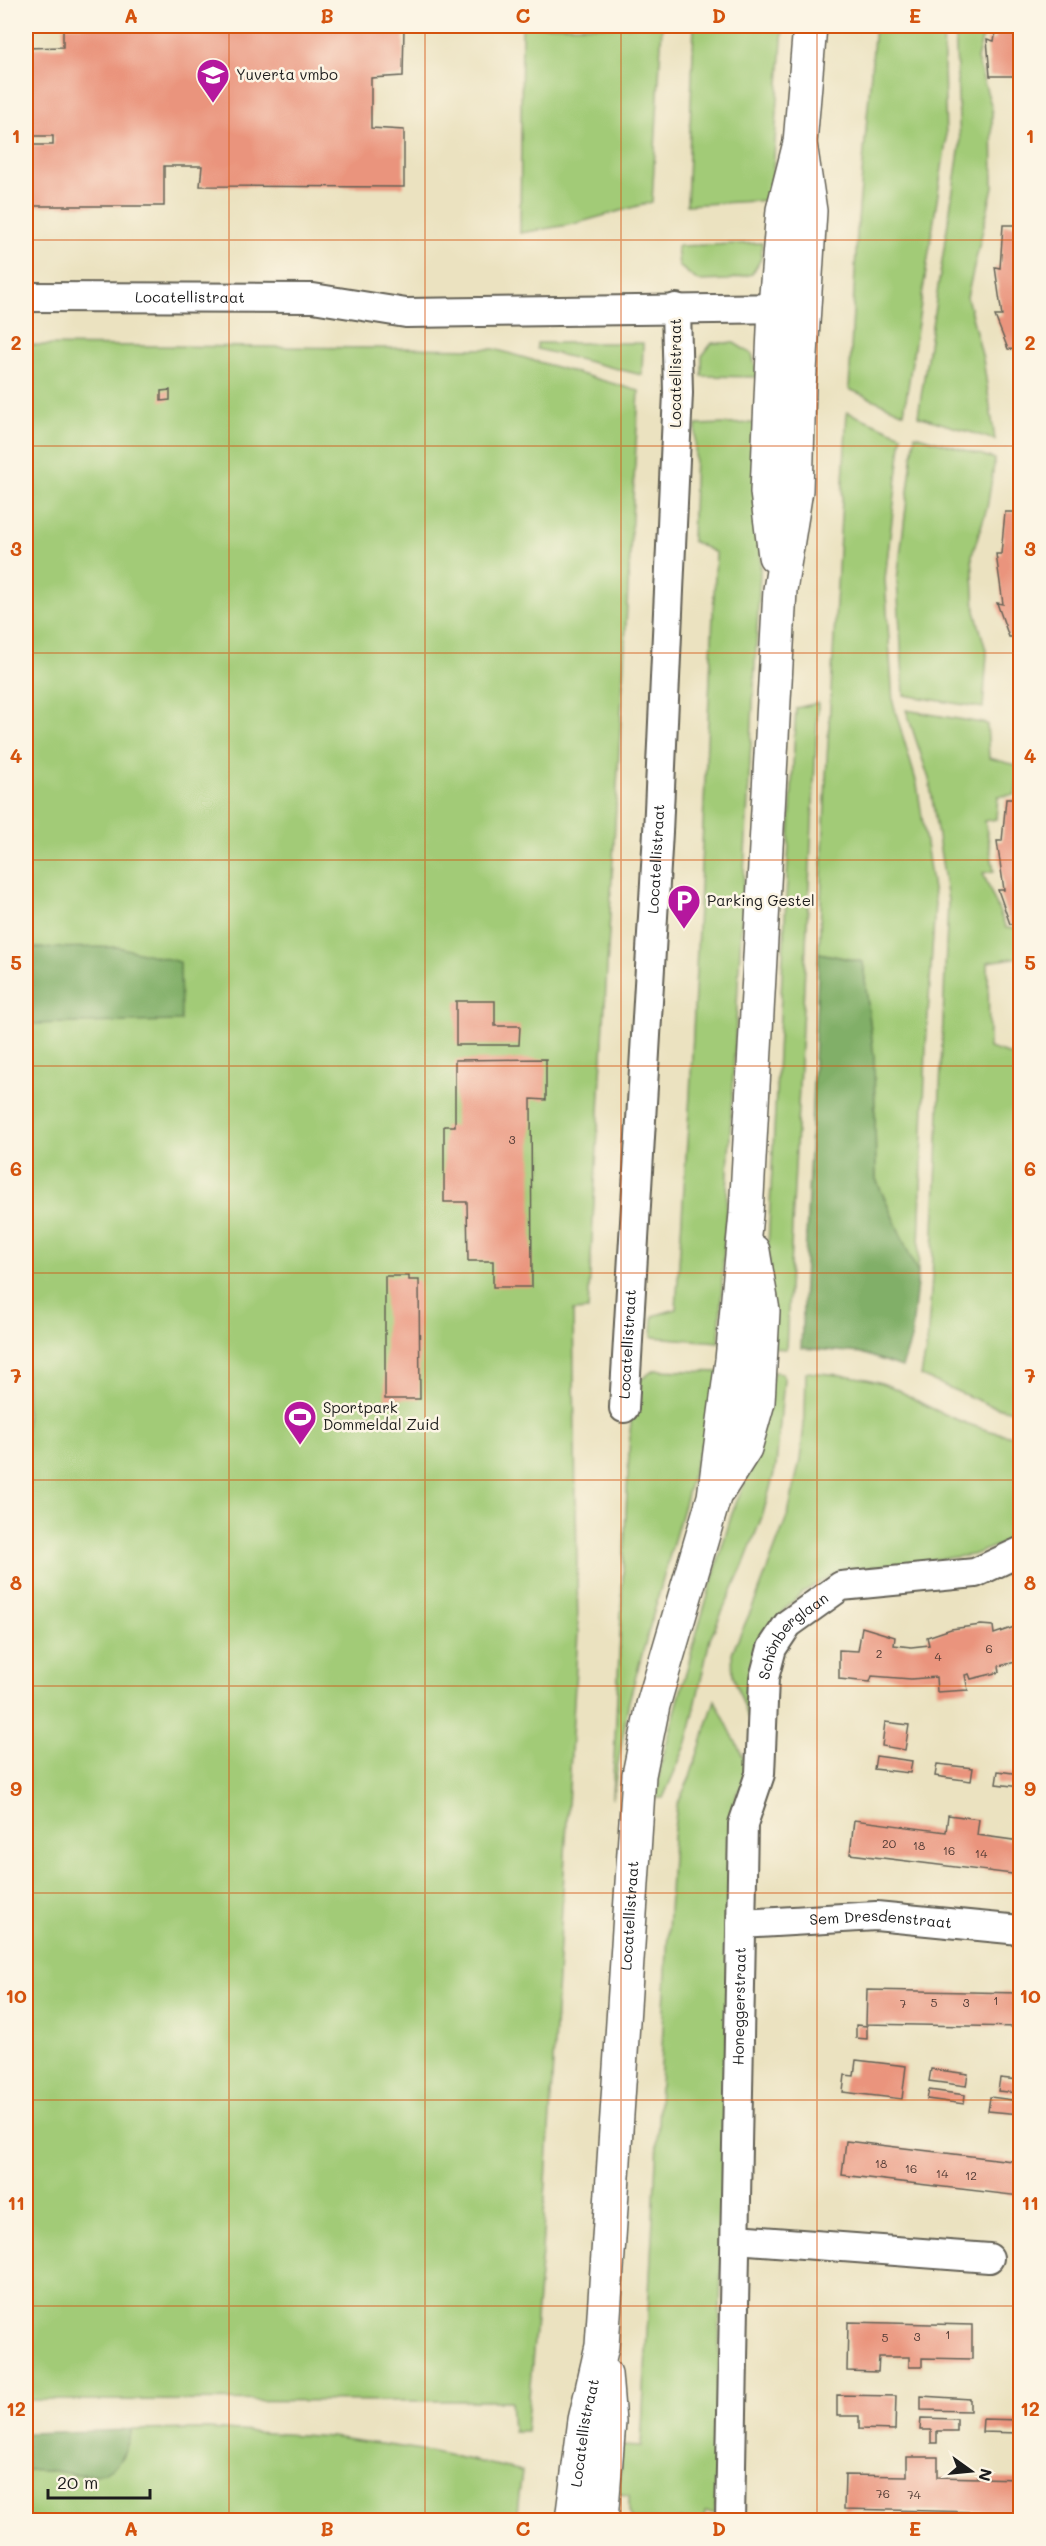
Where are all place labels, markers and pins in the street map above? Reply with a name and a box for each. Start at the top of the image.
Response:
school or university icon: Yuverta vmbo [195,57,231,104]
place label: Yuverta vmbo [236,64,338,84]
parking icon: Parking Gestel [666,883,702,930]
place label: Parking Gestel [707,890,815,910]
place label: Sportpark Dommeldal Zuid [323,1397,439,1434]
sports icon: Sportpark Dommeldal Zuid [282,1399,318,1446]

